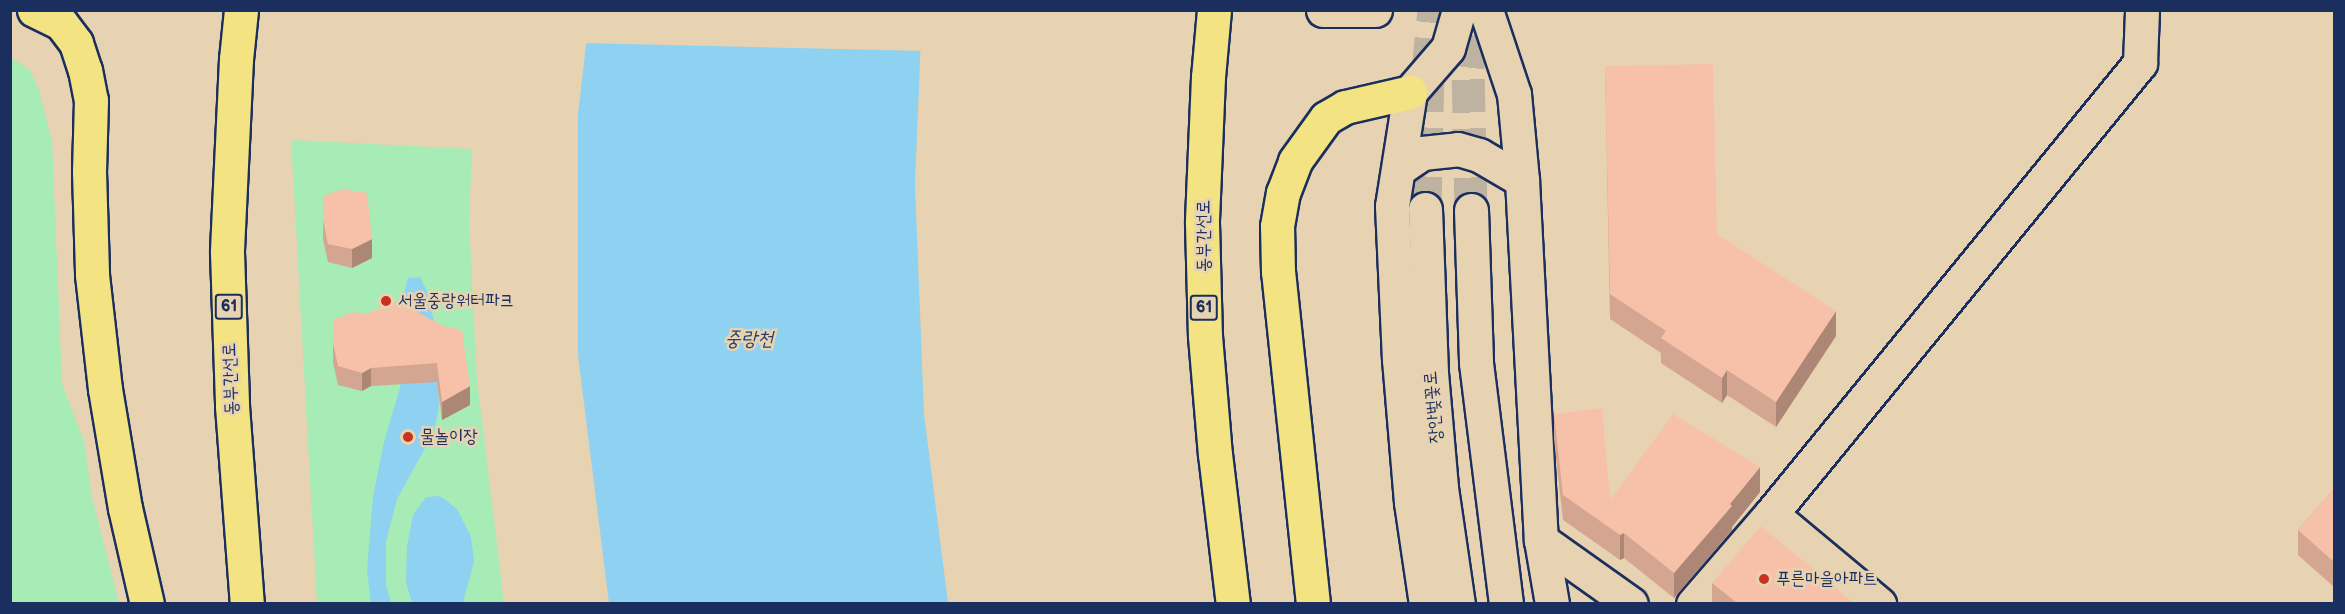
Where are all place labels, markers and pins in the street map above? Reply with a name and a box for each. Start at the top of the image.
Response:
place label: 서울중랑워터파크 [398,290,514,312]
marker: 서울중랑워터파크 [379,294,393,308]
place label: 물놀이장 [420,426,478,448]
marker: 물놀이장 [401,430,415,444]
place label: 푸른마을아파트 [1776,568,1877,590]
marker: 푸른마을아파트 [1757,572,1771,586]

